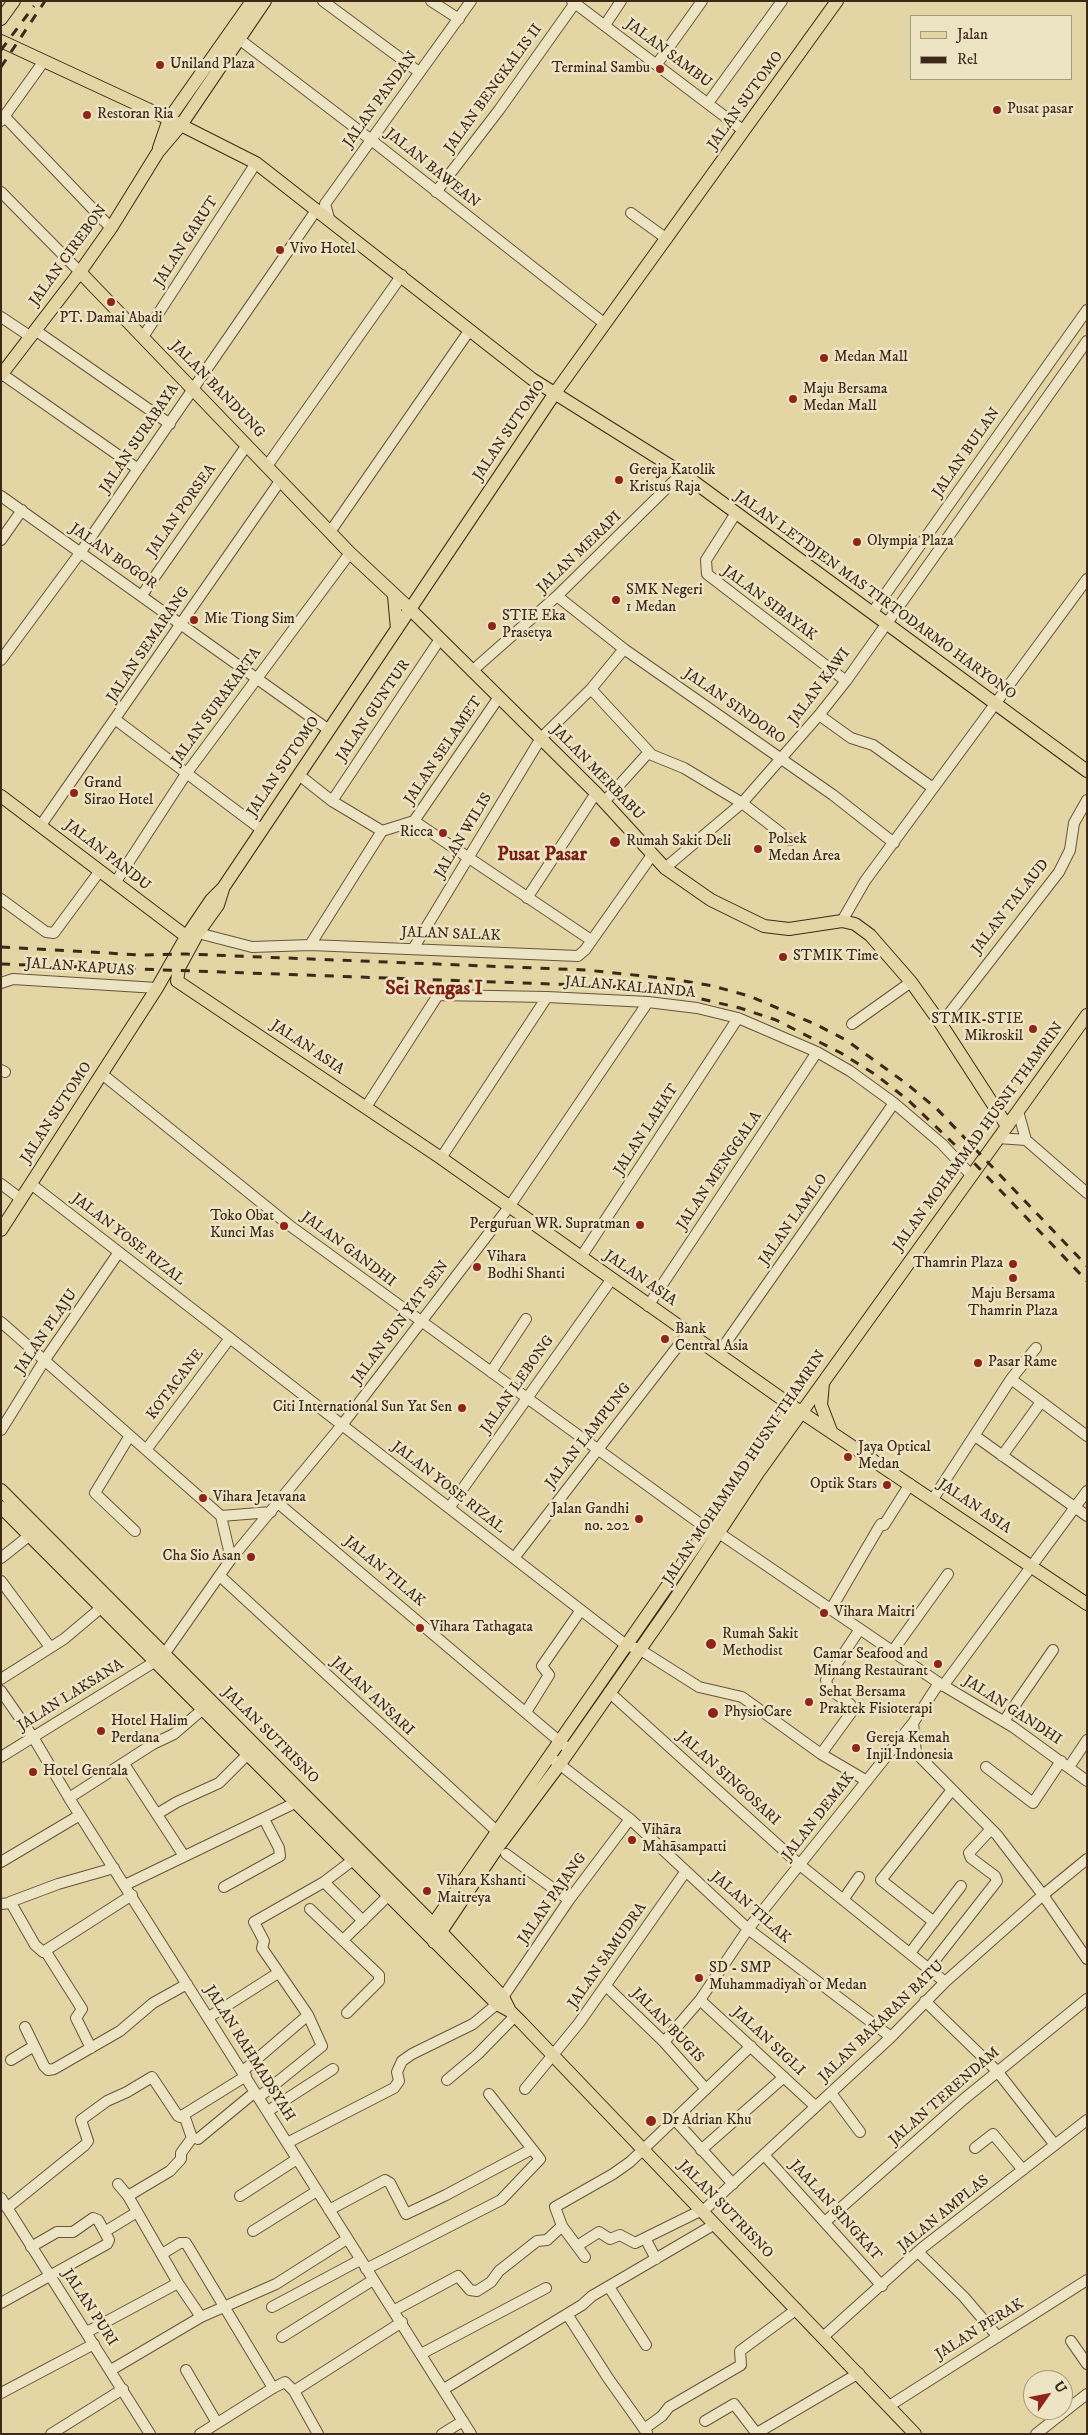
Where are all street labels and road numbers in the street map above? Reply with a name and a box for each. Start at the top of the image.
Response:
street label: JALAN SAMBU [621,16,715,92]
street label: JALAN BENGKALIS II [441,21,547,157]
street label: JALAN PANDAN [340,48,422,152]
street label: JALAN SUTOMO [704,48,788,154]
street label: JALAN BAWEAN [381,125,483,213]
street label: JALAN GARUT [151,193,223,291]
street label: JALAN CIREBON [26,202,112,310]
street label: JALAN BANDUNG [166,338,268,442]
street label: JALAN SUTOMO [470,377,550,485]
street label: JALAN SURABAYA [97,381,183,497]
street label: JALAN BULAN [929,405,1005,501]
street label: JALAN PORSEA [143,461,221,561]
street label: JALAN LETDJEN MAS TIRTODARMO HARYONO [731,488,1019,704]
street label: JALAN MERAPI [534,508,626,598]
street label: JALAN BOGOR [66,520,160,594]
street label: JALAN SIBAYAK [718,563,820,645]
street label: JALAN SEMARANG [104,584,194,706]
street label: JALAN SURAKARTA [168,645,266,769]
street label: JALAN KAWI [785,645,855,729]
street label: JALAN GUNTUR [333,657,415,765]
street label: JALAN SINDORO [680,665,788,749]
street label: JALAN SELAMET [401,694,487,808]
street label: JALAN SUTOMO [244,713,324,821]
street label: JALAN MERBABU [547,722,647,824]
street label: JALAN WILIS [432,790,496,882]
street label: JALAN PANDU [60,817,154,895]
street label: JALAN TALAUD [968,856,1054,958]
street label: JALAN SALAK [401,924,501,946]
street label: JALAN KAPUAS [25,955,135,981]
street label: JALAN KALIANDA [564,973,696,1003]
street label: JALAN ASIA [267,1017,347,1079]
street label: JALAN MOHAMMAD HUSNI THAMRIN [890,1019,1068,1255]
street label: JALAN SUTOMO [18,1059,96,1167]
street label: JALAN LAHAT [611,1081,683,1179]
street label: JALAN MENGGALA [674,1108,766,1234]
street label: JALAN LAMLO [756,1171,832,1269]
street label: JALAN YOSE RIZAL [68,1190,188,1290]
street label: JALAN GANDHI [297,1209,399,1291]
street label: JALAN ASIA [600,1247,680,1311]
street label: JALAN SUN YAT SEN [349,1258,453,1388]
street label: JALAN PLAJU [12,1286,82,1378]
street label: JALAN LEBONG [478,1333,558,1437]
street label: KOTACANE [144,1346,208,1424]
street label: JALAN MOHAMMAD HUSNI THAMRIN [660,1348,830,1588]
street label: JALAN LAMPUNG [542,1380,636,1492]
street label: JALAN YOSE RIZAL [388,1438,508,1538]
street label: JALAN ASIA [934,1476,1014,1538]
street label: JALAN TILAK [340,1533,428,1611]
street label: JALAN ANSARI [327,1654,417,1740]
street label: JALAN LAKSANA [15,1656,127,1736]
street label: JALAN GANDHI [959,1673,1065,1749]
street label: JALAN SUTRISNO [218,1684,322,1788]
street label: JALAN SINGOSARI [673,1728,783,1830]
street label: JALAN DEMAK [779,1769,859,1865]
street label: JALAN PAJANG [515,1850,591,1948]
street label: JALAN TILAK [706,1868,794,1948]
street label: JALAN SAMUDRA [565,1900,651,2012]
street label: JALAN BAKARAN BATU [816,1957,948,2087]
street label: JALAN RAHMADSYAH [200,1983,298,2125]
street label: JALAN BUGIS [627,1985,707,2067]
street label: JALAN SIGLI [728,2004,808,2080]
street label: JALAN TERENDAM [886,2044,1004,2150]
street label: JALAN SUTRISNO [674,2157,776,2263]
street label: JAALAN SINGKAT [785,2157,885,2265]
street label: JALAN AMPLAS [895,2172,993,2256]
street label: JALAN PURI [58,2266,120,2350]
street label: JALAN PERAK [932,2296,1028,2364]

